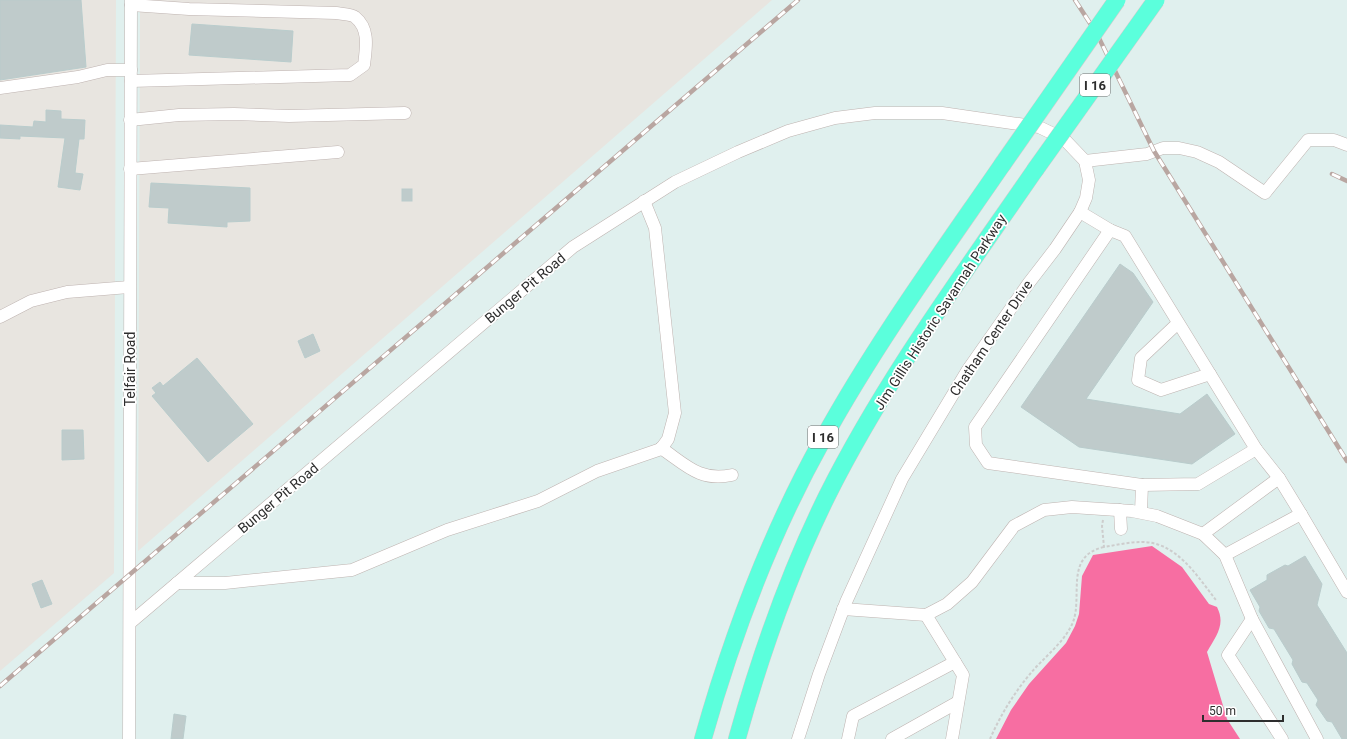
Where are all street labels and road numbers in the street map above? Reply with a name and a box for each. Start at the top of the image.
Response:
road number: I 16 [1080,74,1110,96]
street label: Jim Gillis Historic Savannah Parkway [871,211,1010,413]
street label: Bunger Pit Road [482,250,568,326]
street label: Chatham Center Drive [946,277,1036,399]
street label: Telfair Road [122,332,138,406]
road number: I 16 [808,426,838,448]
street label: Bunger Pit Road [235,460,321,536]

